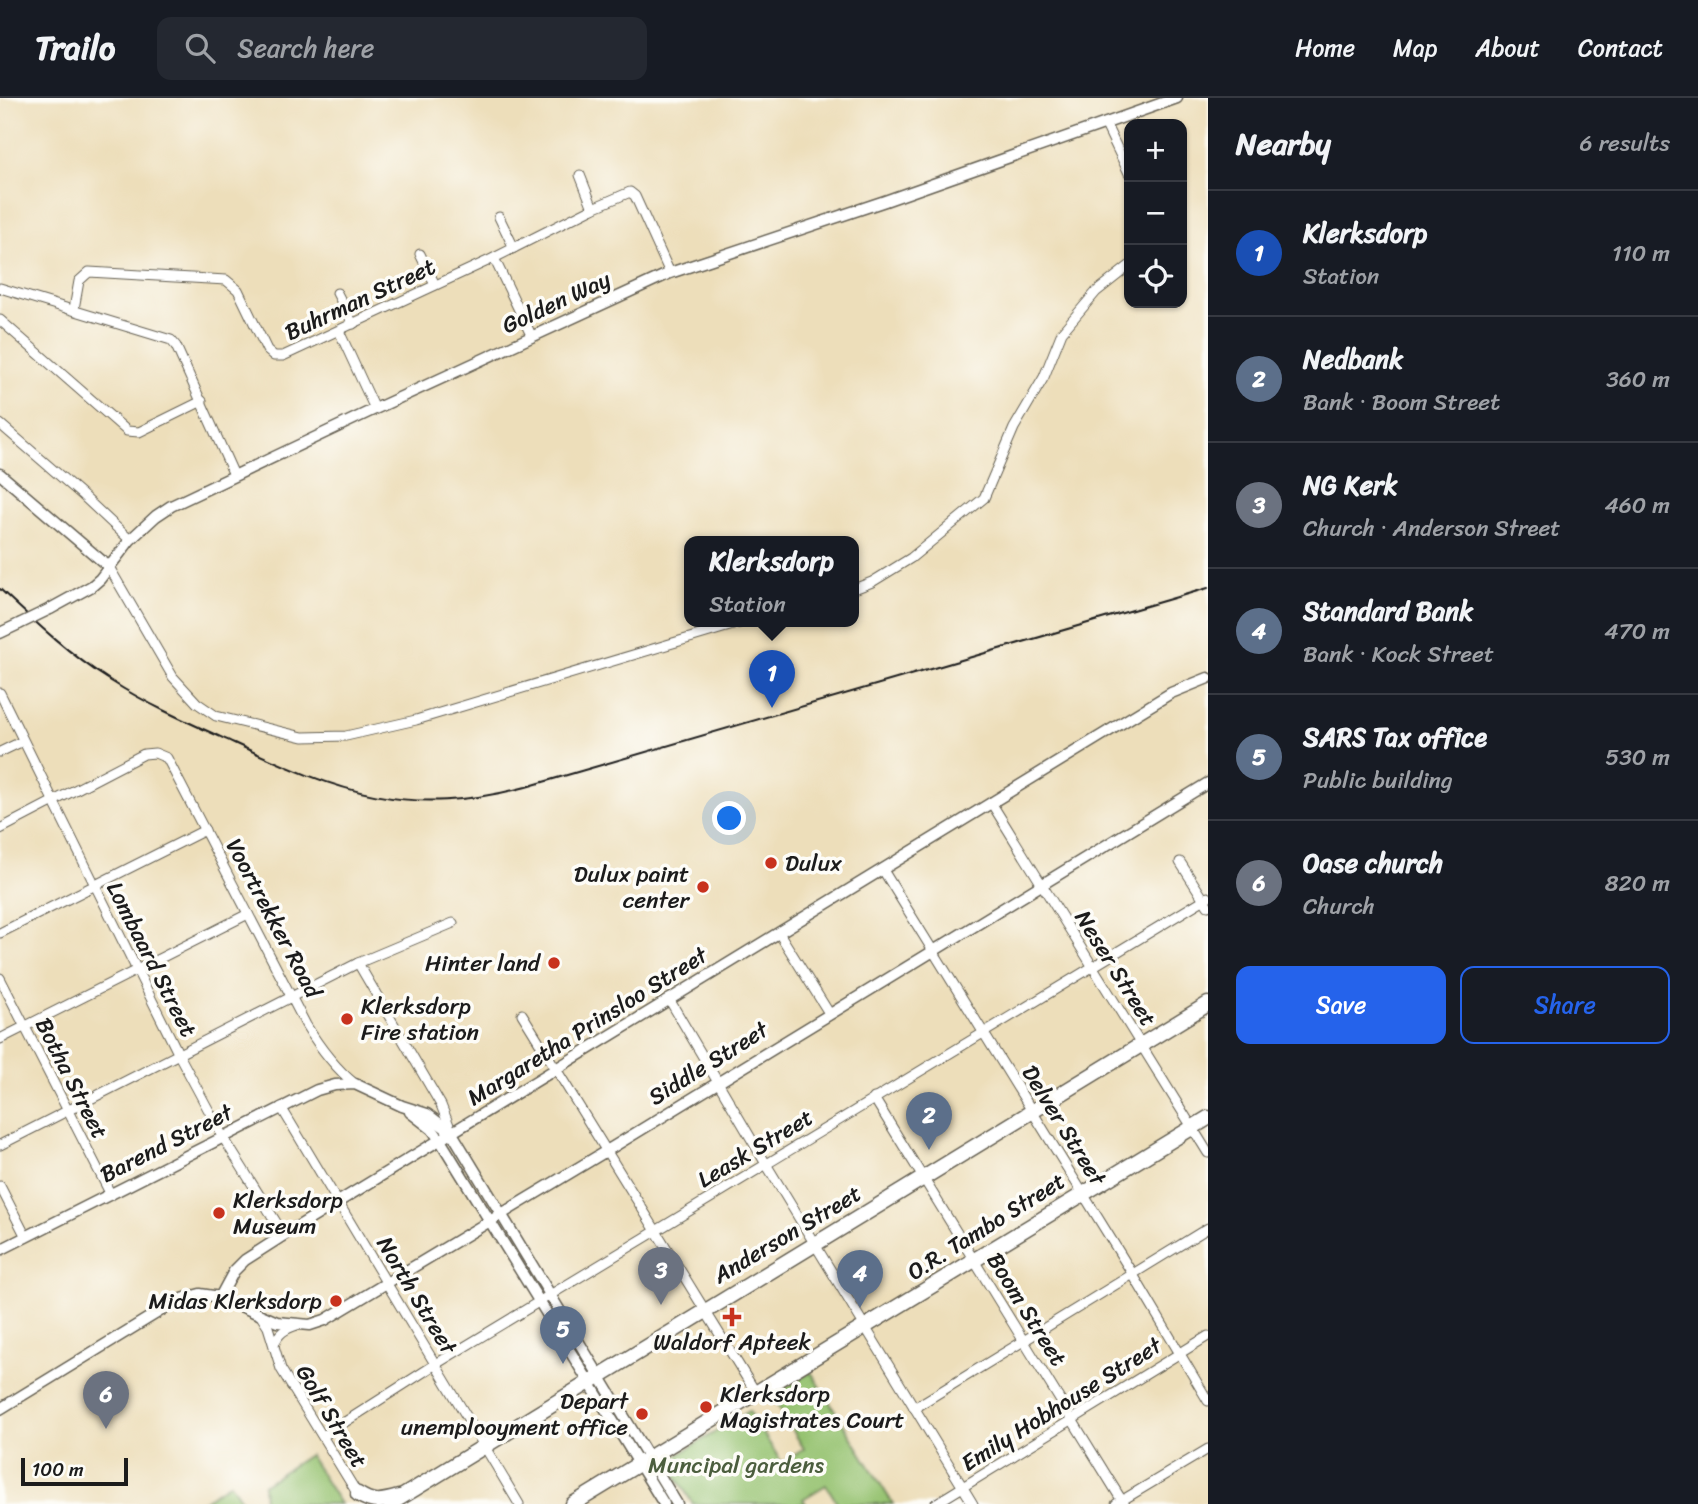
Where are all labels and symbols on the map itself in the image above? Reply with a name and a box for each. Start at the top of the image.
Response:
street label: Buhrman Street [278,246,443,352]
street label: Golden Way [495,259,618,346]
pin: 1 [749,650,795,708]
your location [712,801,746,835]
street label: Voortrekker Road [214,831,334,1007]
place label: Dulux [785,843,842,884]
place label: Dulux paint center [574,854,691,921]
marker: Dulux [763,855,779,871]
street label: Lombaard Street [95,874,209,1044]
marker: Dulux paint center [695,879,711,895]
street label: Neser Street [1063,902,1168,1035]
street label: Margaretha Prinsloo Street [459,935,717,1117]
place label: Hinter land [425,943,542,984]
marker: Hinter land [546,955,562,971]
place label: Klerksdorp Fire station [361,986,479,1053]
street label: Siddle Street [640,1009,778,1117]
street label: Botha Street [23,1010,120,1146]
marker: Klerksdorp Fire station [339,1011,355,1027]
street label: Delver Street [1010,1057,1118,1195]
street label: Barend Street [92,1092,242,1195]
pin: 2 [906,1092,952,1150]
street label: Leask Street [689,1097,821,1199]
street label: O.R. Tambo Street [899,1161,1074,1292]
street label: Anderson Street [704,1174,870,1296]
place label: Klerksdorp Museum [233,1180,343,1247]
marker: Klerksdorp Museum [211,1205,227,1221]
street label: North Street [365,1228,469,1364]
street label: Boom Street [975,1244,1078,1375]
pin: 3 [638,1247,684,1305]
pin: 4 [837,1250,883,1308]
place label: Midas Klerksdorp [149,1281,322,1322]
marker: Midas Klerksdorp [328,1293,344,1309]
pin: 5 [540,1306,586,1364]
marker: Waldorf Apteek [724,1309,740,1325]
place label: Waldorf Apteek [653,1322,812,1363]
street label: Emily Hobhouse Street [953,1325,1171,1483]
street label: Golf Street [284,1356,379,1476]
pin: 6 [83,1371,129,1429]
place label: Klerksdorp Magistrates Court [720,1374,904,1441]
place label: Depart unemplooyment office [401,1381,630,1448]
marker: Klerksdorp Magistrates Court [698,1399,714,1415]
marker: Depart unemplooyment office [634,1406,650,1422]
park label: Muncipal gardens [648,1445,825,1486]
scale bar [21,1455,128,1487]

